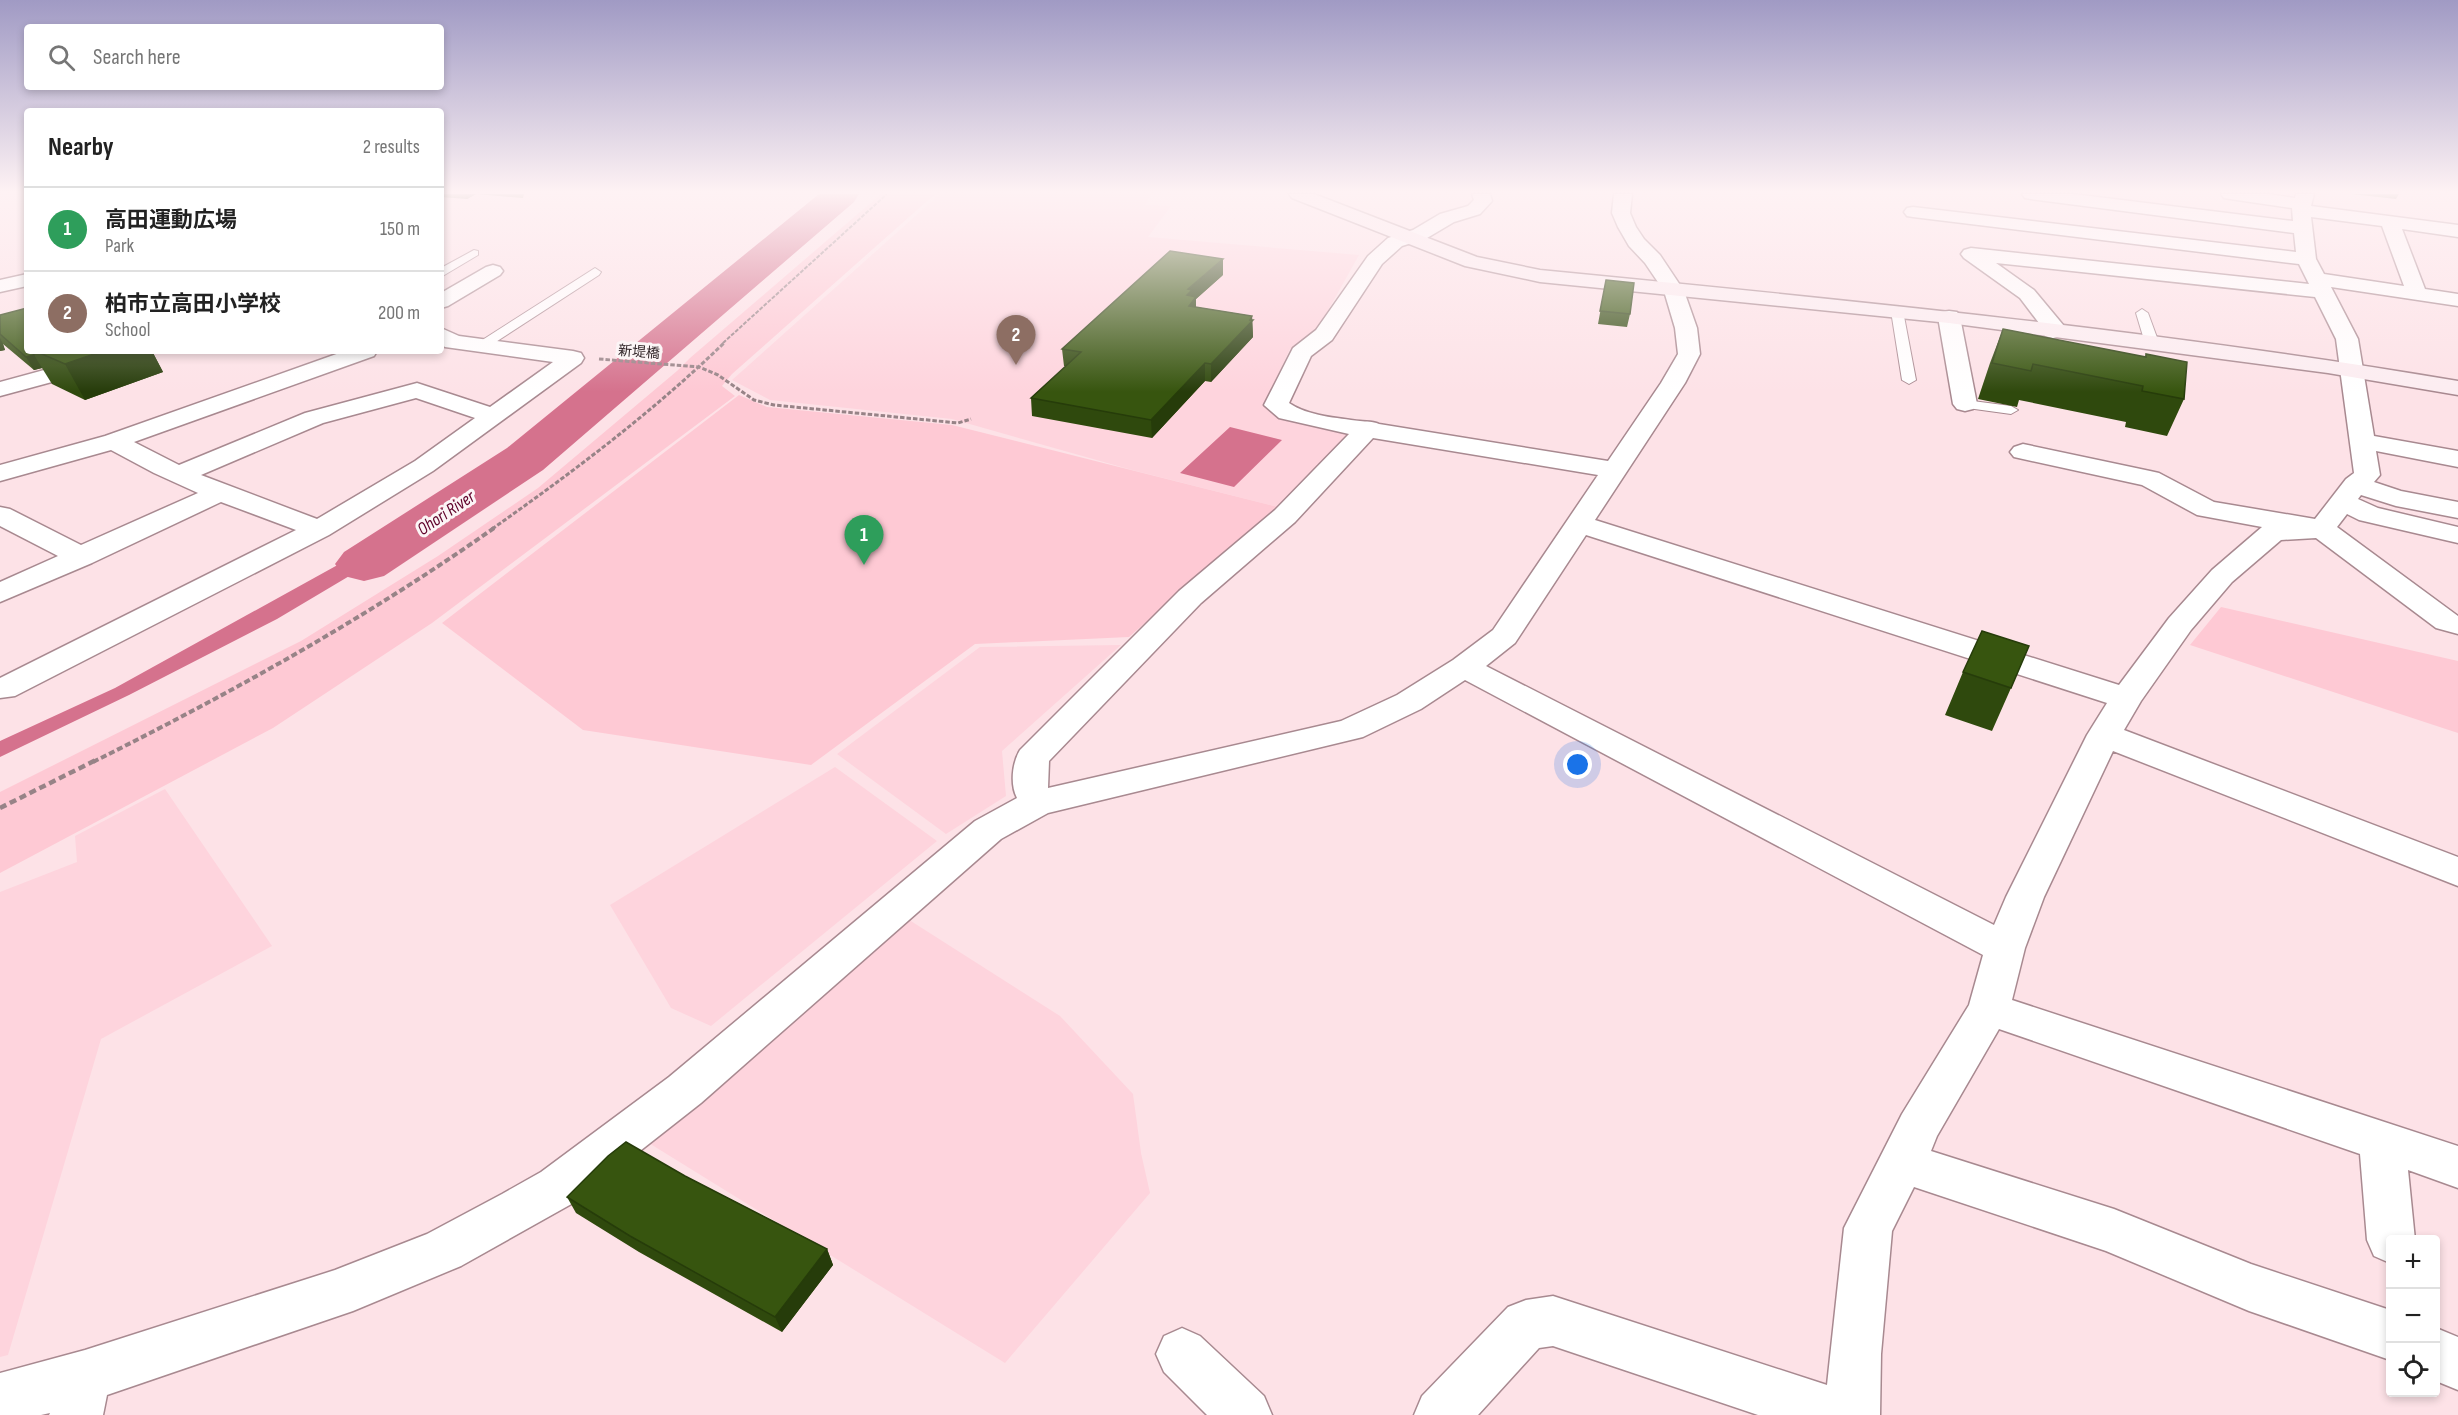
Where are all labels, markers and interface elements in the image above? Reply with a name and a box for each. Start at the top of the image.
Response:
search box [24,24,444,90]
icon: search [45,41,78,74]
text: Search here [93,44,180,71]
text: Nearby [48,132,114,163]
text: 2 results [363,135,420,159]
text: 高田運動広場 [105,207,237,234]
text: 1 [64,217,71,241]
text: 150 m [380,217,420,241]
text: Park [105,234,134,258]
text: 柏市立高田小学校 [105,291,281,318]
text: 2 [63,301,72,325]
text: 200 m [378,301,420,325]
pin: 2 [996,316,1036,365]
text: School [105,318,150,342]
street label: 新堤橋 [617,342,661,362]
water label: Ohori River [413,486,480,540]
pin: 1 [844,516,884,565]
your location [1563,750,1592,779]
map controls [2386,1235,2440,1397]
button: + [2386,1235,2440,1289]
button: − [2386,1289,2440,1343]
button: locate [2386,1343,2440,1397]

